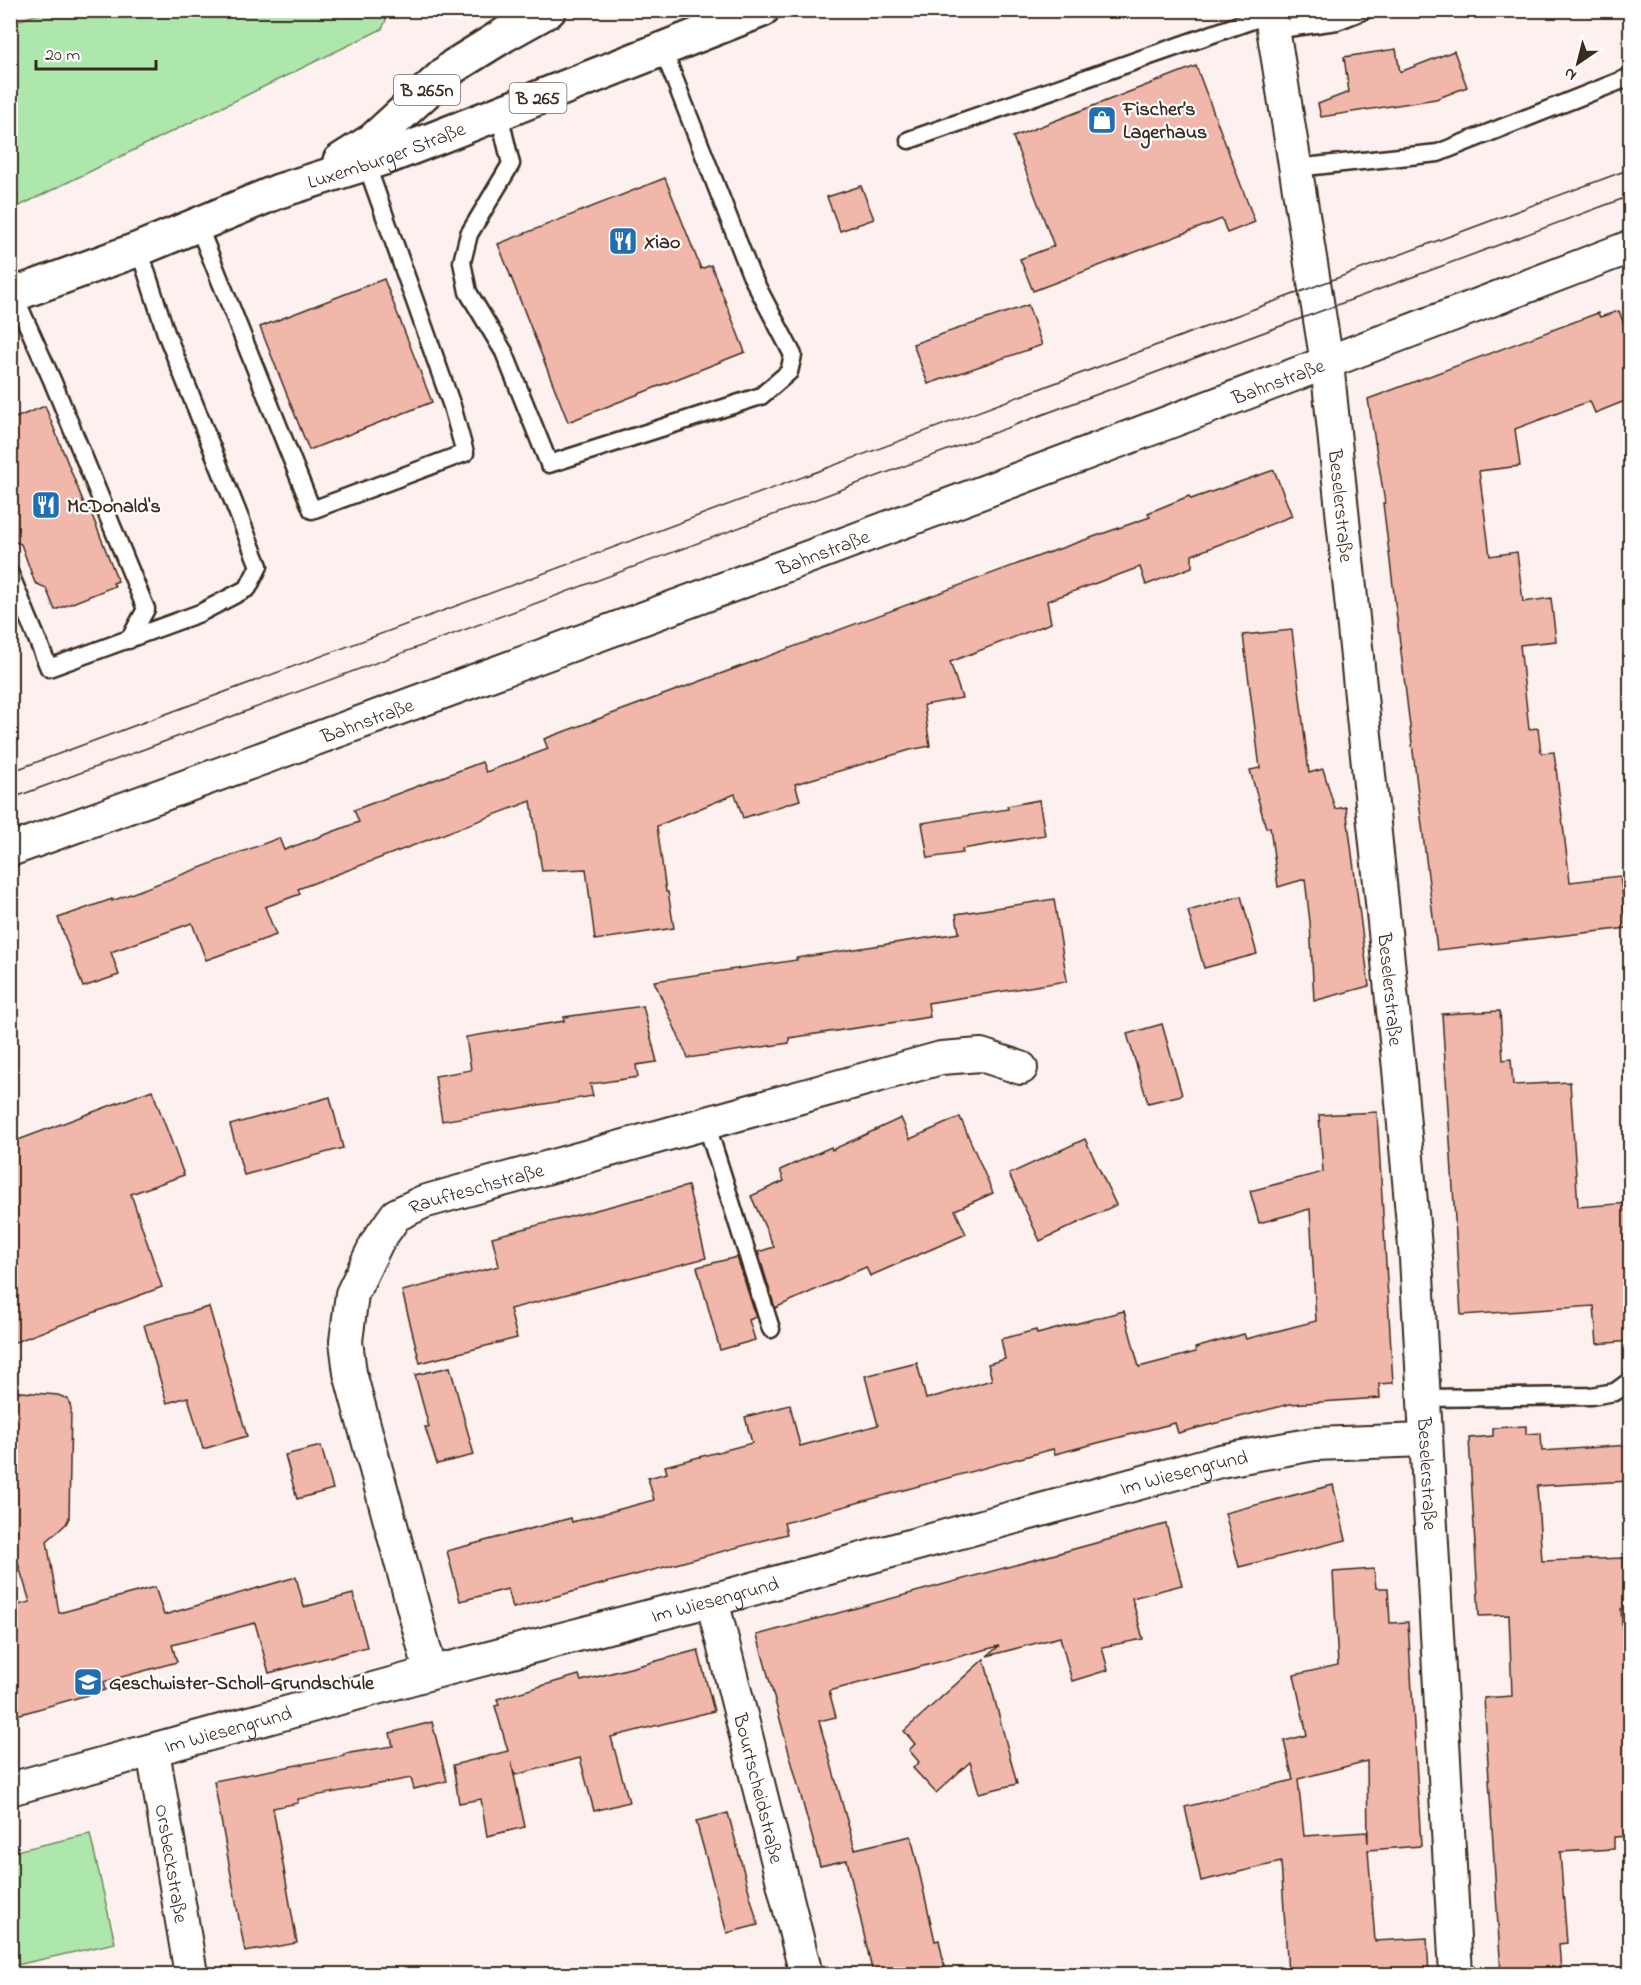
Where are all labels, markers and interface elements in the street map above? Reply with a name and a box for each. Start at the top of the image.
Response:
scale bar [36,33,156,71]
north arrow [1548,33,1608,93]
text: 20 m [45,43,80,69]
text: N [1559,61,1582,87]
road number: B 265n [394,75,460,105]
road number: B 265 [510,83,566,113]
place label: Fischer’s Lagerhaus [1122,96,1207,149]
shop icon: Fischer’s Lagerhaus [1086,104,1118,136]
street label: Luxemburger Straße [304,116,470,198]
restaurant icon: Xiao [607,225,639,257]
place label: Xiao [644,229,680,258]
street label: Bahnstraße [1227,353,1329,414]
street label: Beselerstraße [1319,447,1359,564]
restaurant icon: McDonald's [30,489,62,521]
place label: McDonald's [67,493,161,522]
street label: Bahnstraße [772,524,874,585]
street label: Bahnstraße [316,692,419,753]
street label: Beselerstraße [1368,931,1409,1047]
street label: Raufteschstraße [404,1157,548,1224]
street label: Beselerstraße [1408,1415,1443,1531]
street label: Im Wiesengrund [1117,1444,1250,1505]
street label: Im Wiesengrund [648,1570,783,1632]
school or university icon: Geschwister-Scholl-Grundschule [72,1666,104,1698]
place label: Geschwister-Scholl-Grundschule [109,1670,375,1699]
street label: Im Wiesengrund [162,1700,296,1763]
street label: Bourtscheidstraße [724,1710,790,1867]
street label: Orsbeckstraße [145,1802,194,1925]

